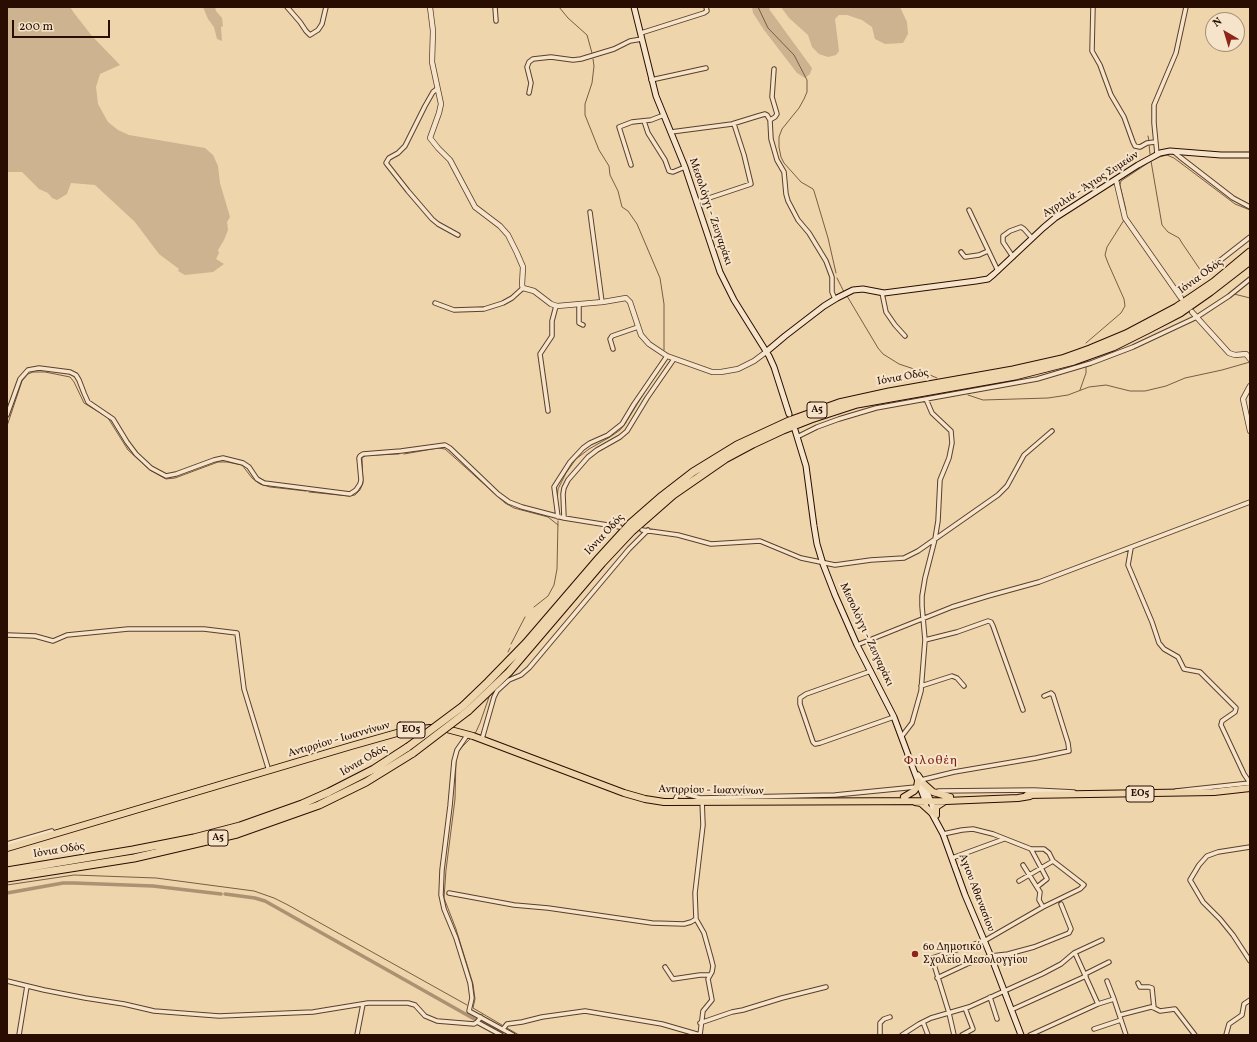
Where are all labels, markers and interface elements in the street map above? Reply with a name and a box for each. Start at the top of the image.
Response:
scale bar [14,12,112,38]
north arrow [1205,12,1245,52]
text: N [1210,15,1226,31]
text: 200 m [19,19,53,35]
street label: Αγριλιά - Άγιος Συμεών [1040,149,1142,221]
street label: Μεσολόγγι - Ζευγαράκι [685,157,735,267]
street label: Ιόνια Οδός [1176,256,1226,298]
street label: Ιόνια Οδός [876,367,930,389]
road number: Α5 [807,402,827,418]
street label: Ιόνια Οδός [582,512,628,558]
street label: Μεσολόγγι - Ζευγαράκι [836,581,896,689]
street label: Αντιρρίου - Ιωαννίνων [287,719,391,761]
road number: ΕΟ5 [397,722,425,738]
street label: Ιόνια Οδός [338,742,390,780]
district label: Φιλοθέη [904,754,958,770]
street label: Αντιρρίου - Ιωαννίνων [658,783,764,799]
road number: ΕΟ5 [1126,786,1154,802]
road number: Α5 [208,830,228,846]
street label: Ιόνια Οδός [32,840,86,862]
street label: Αγιου Αθανασίου [955,852,997,934]
place label: 6ο Δημοτικό Σχολείο Μεσολογγίου [923,941,1028,967]
marker: 6ο Δημοτικό Σχολείο Μεσολογγίου [910,949,920,959]

